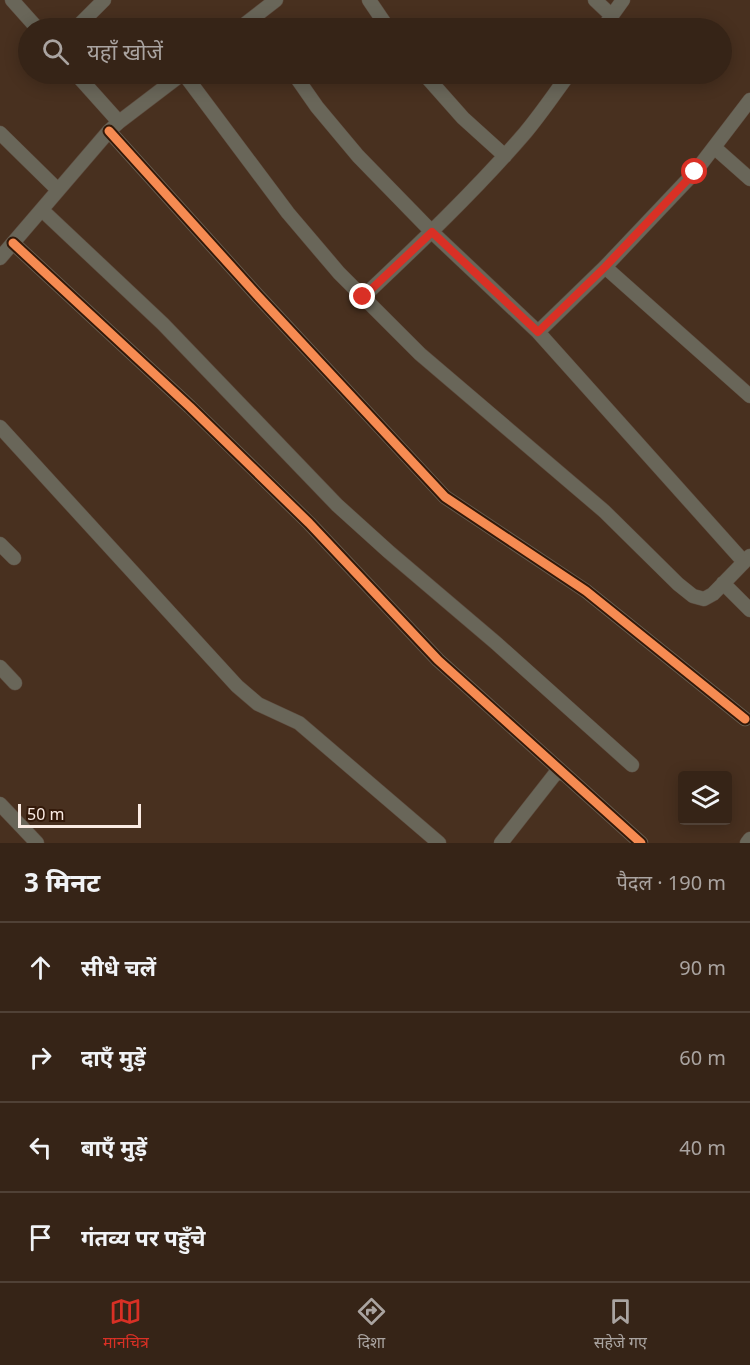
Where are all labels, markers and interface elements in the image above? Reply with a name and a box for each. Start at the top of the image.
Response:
search box [18,18,732,84]
icon: search [39,35,72,68]
text: यहाँ खोजें [87,36,163,66]
route start [681,158,707,184]
route end [349,283,375,309]
map controls [678,771,732,825]
button: layers [678,771,732,825]
scale bar [18,801,141,828]
text: 50 m [27,803,64,825]
text: 3 मिनट [24,864,100,900]
text: पैदल · 190 m [616,869,726,896]
icon: ahead [24,951,57,984]
text: सीधे चलें [81,952,156,982]
text: 90 m [679,954,726,981]
icon: right [24,1041,57,1074]
text: दाएँ मुड़ें [81,1042,146,1072]
text: 60 m [679,1044,726,1071]
icon: left [24,1131,57,1164]
text: बाएँ मुड़ें [81,1132,147,1162]
text: 40 m [679,1134,726,1161]
icon: arrive [24,1221,57,1254]
text: गंतव्य पर पहुँचे [81,1222,206,1252]
tab: मानचित्र [103,1295,149,1353]
tab: दिशा [355,1295,388,1353]
tab: सहेजे गए [594,1295,647,1353]

